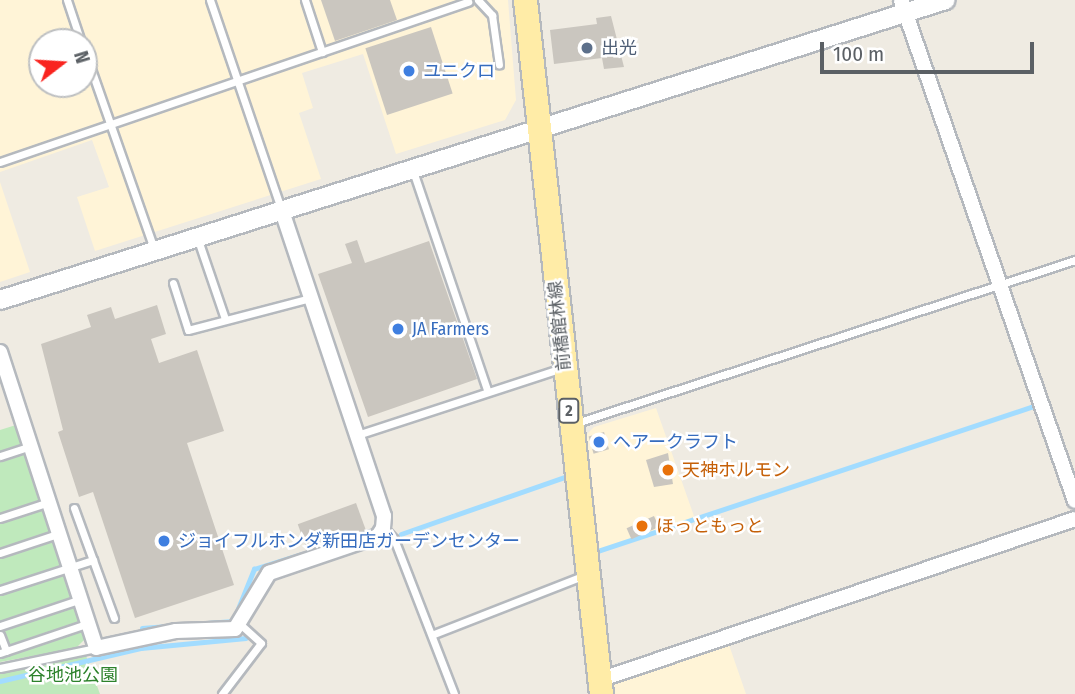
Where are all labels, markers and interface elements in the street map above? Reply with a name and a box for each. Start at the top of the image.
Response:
north arrow [28,28,98,98]
scale bar [823,28,1036,72]
place label: 出光 [601,37,637,59]
marker: 出光 [579,40,595,56]
text: 100 m [833,41,884,67]
text: N [69,48,94,66]
place label: ユニクロ [423,60,495,82]
marker: ユニクロ [401,63,417,79]
street label: 前橋館林線 [545,280,575,372]
place label: JA Farmers [412,318,489,340]
marker: JA Farmers [390,321,406,337]
road number: 2 [557,398,581,424]
place label: ヘアークラフト [613,431,738,453]
marker: ヘアークラフト [591,434,607,450]
place label: 天神ホルモン [682,459,790,481]
marker: 天神ホルモン [660,462,676,478]
place label: ほっともっと [656,515,764,537]
marker: ほっともっと [634,518,650,534]
place label: ジョイフルホンダ新田店ガーデンセンター [178,530,520,552]
marker: ジョイフルホンダ新田店ガーデンセンター [156,533,172,549]
park label: 谷地池公園 [28,664,118,686]

